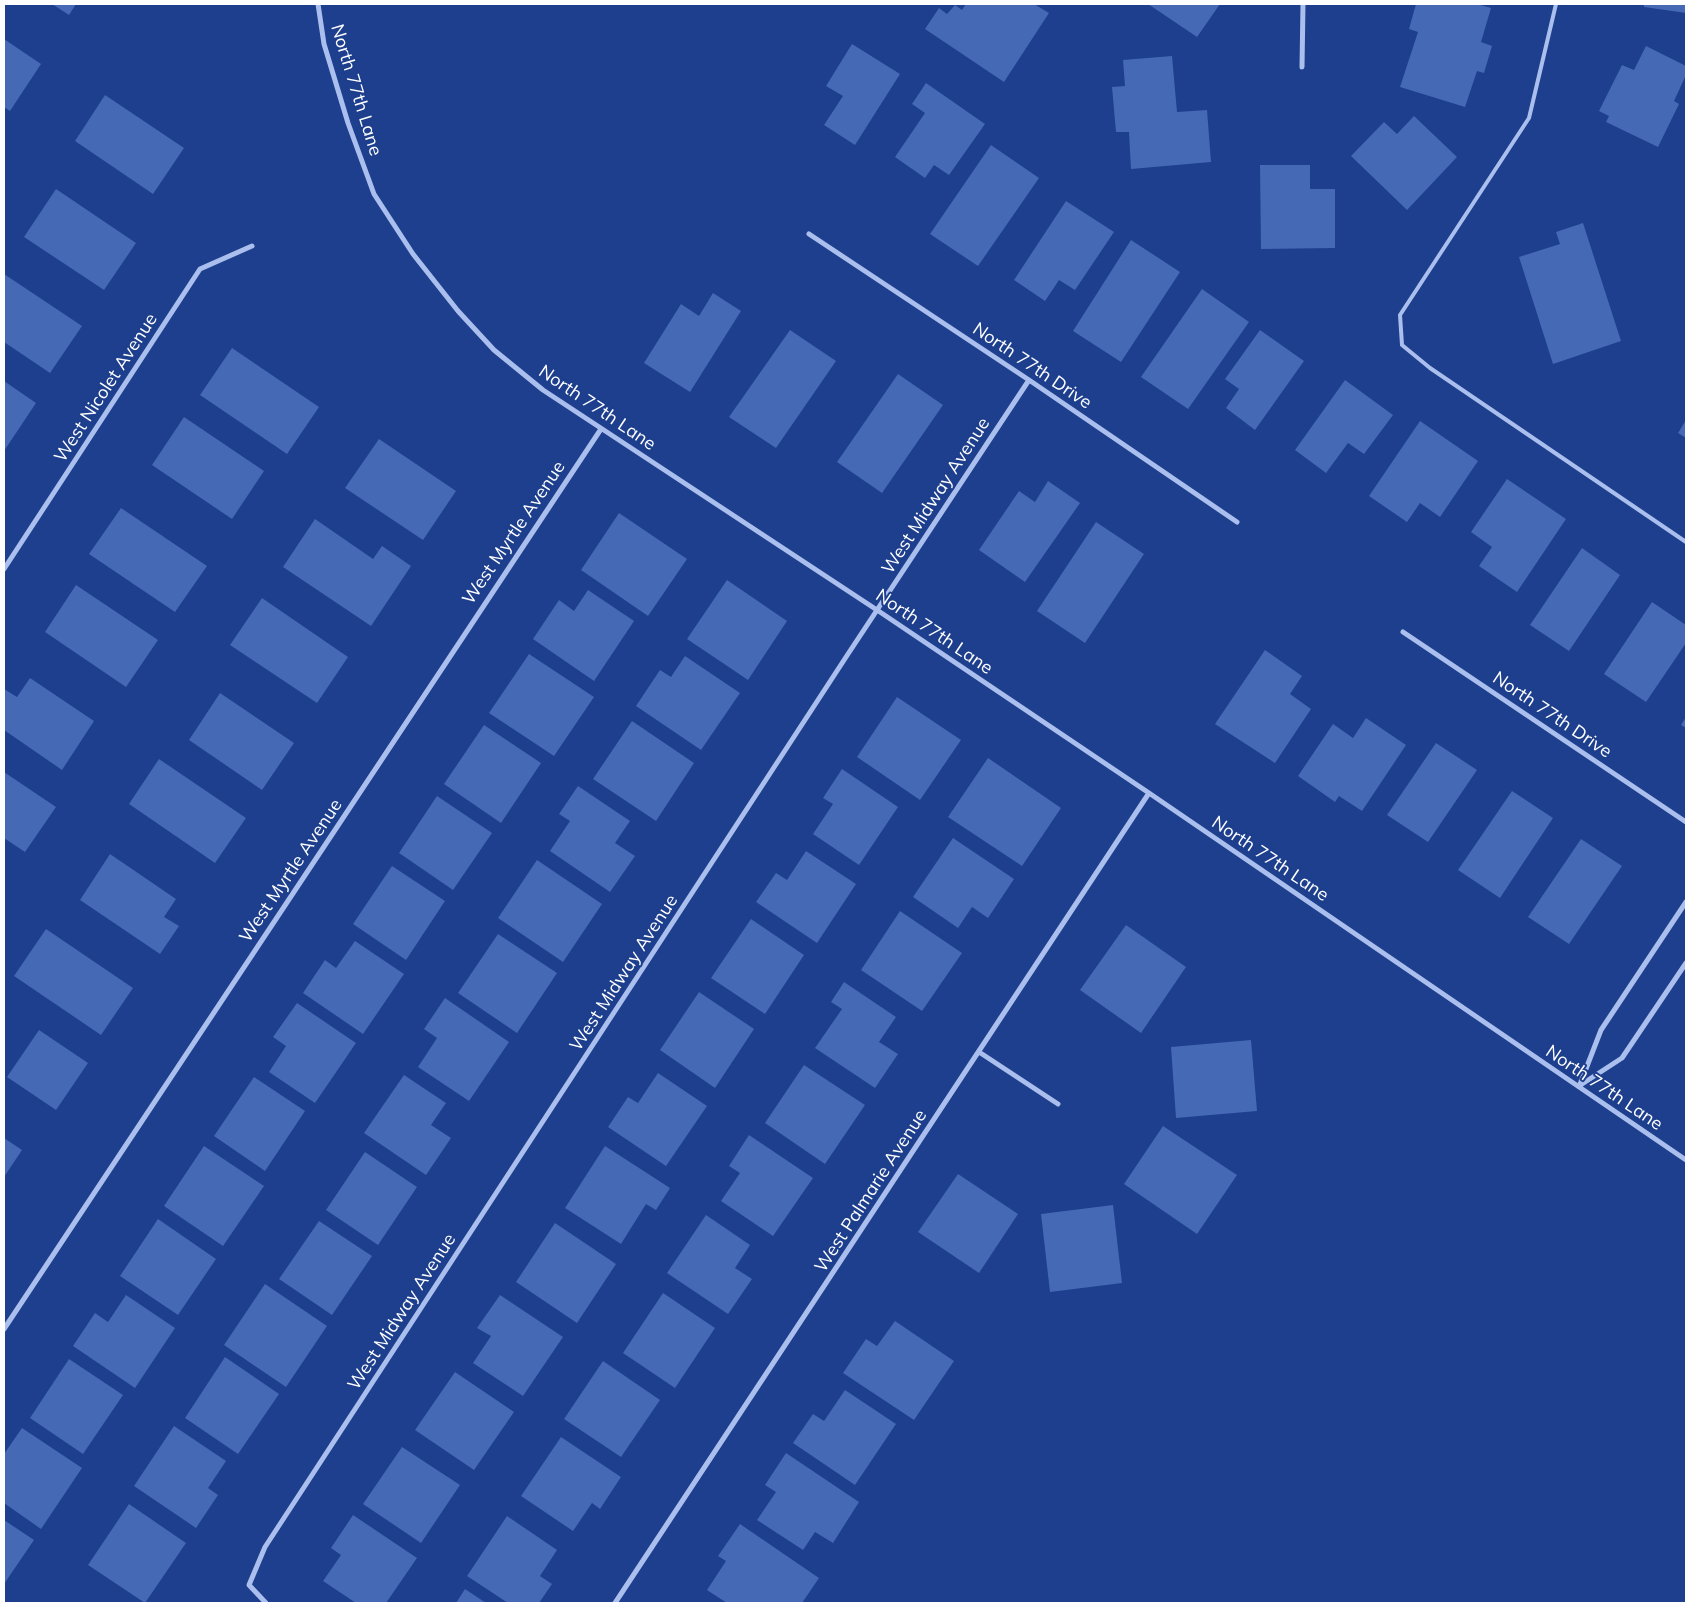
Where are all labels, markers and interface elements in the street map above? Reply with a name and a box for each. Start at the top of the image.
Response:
street label: North 77th Lane [326,22,386,158]
street label: West Nicolet Avenue [50,310,162,466]
street label: North 77th Drive [968,318,1096,414]
street label: North 77th Lane [534,361,660,455]
street label: West Midway Avenue [877,414,995,578]
street label: West Myrtle Avenue [458,457,570,609]
street label: North 77th Lane [871,585,997,679]
street label: North 77th Drive [1488,667,1616,763]
street label: West Myrtle Avenue [235,795,347,947]
street label: North 77th Lane [1207,812,1333,906]
street label: West Midway Avenue [565,891,683,1055]
street label: North 77th Lane [1541,1041,1667,1135]
street label: West Palmarie Avenue [810,1106,932,1276]
street label: West Midway Avenue [343,1230,461,1394]

